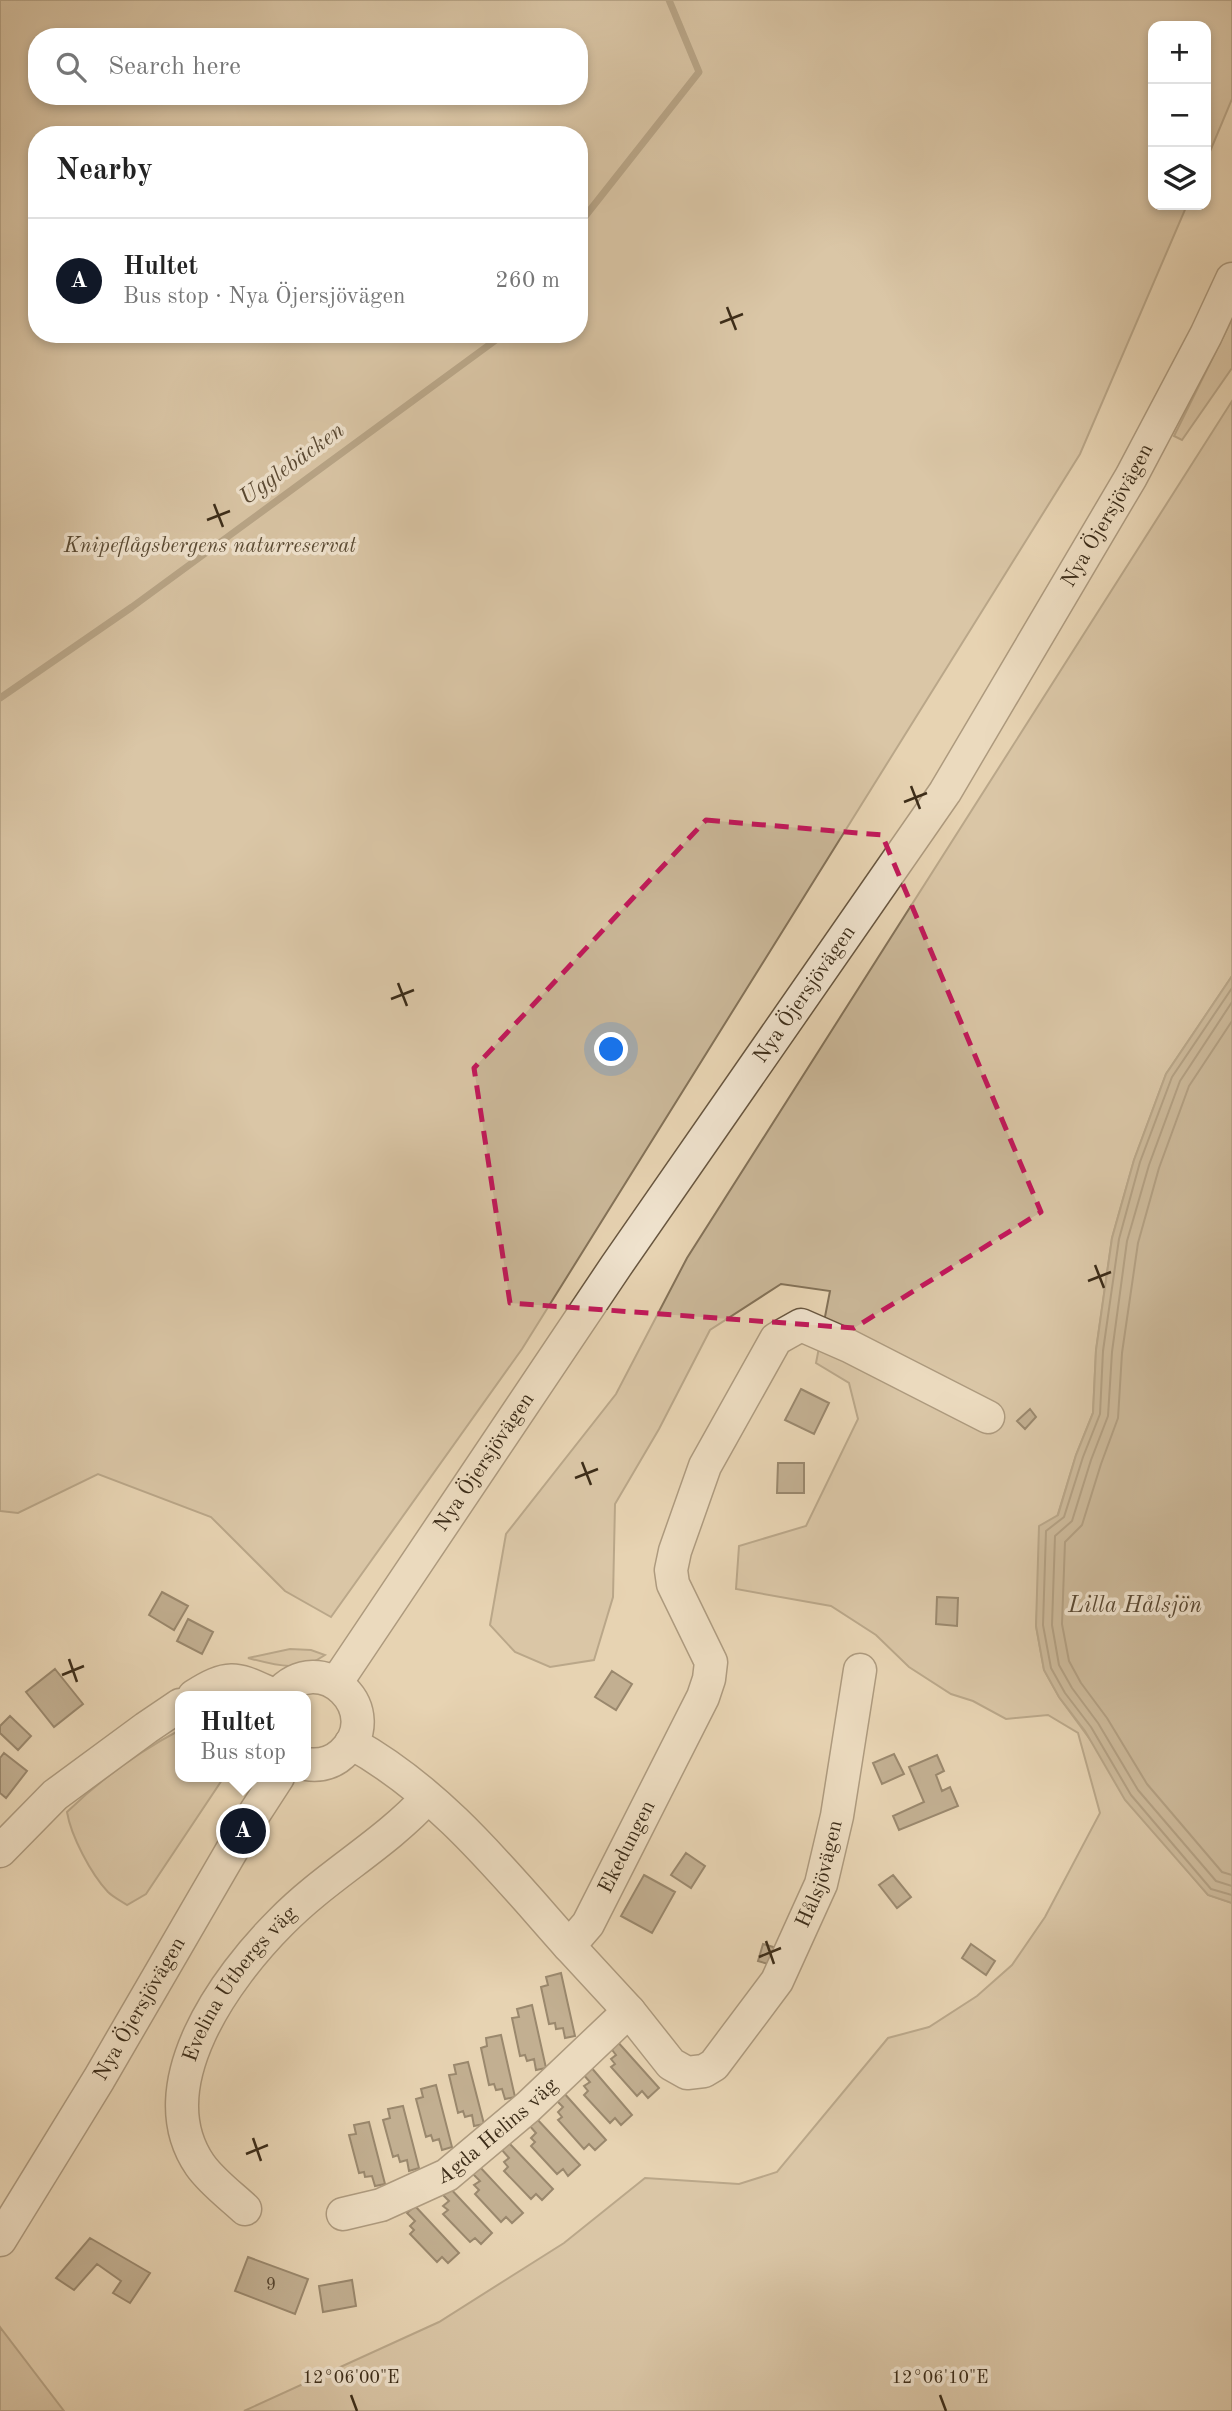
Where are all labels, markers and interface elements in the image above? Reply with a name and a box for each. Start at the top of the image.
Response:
map controls [1148,21,1211,210]
button: + [1148,21,1211,84]
search box [28,28,588,105]
icon: search [52,48,90,86]
text: Search here [108,54,241,80]
button: − [1148,84,1211,147]
button: layers [1148,147,1211,210]
text: Nearby [56,156,153,186]
text: Hultet [123,254,198,280]
text: A [70,269,88,292]
text: 260 m [495,269,560,292]
text: Bus stop · Nya Öjersjövägen [123,285,405,308]
water label: Ugglebäcken [235,418,349,510]
street label: Nya Öjersjövägen [1058,440,1157,591]
park label: Knipeflågsbergens naturreservat [63,536,357,557]
street label: Nya Öjersjövägen [750,922,859,1067]
your location [594,1032,628,1066]
street label: Nya Öjersjövägen [430,1389,538,1535]
water label: Lilla Hålsjön [1067,1594,1202,1618]
popup [175,1691,311,1782]
text: Hultet [200,1710,275,1736]
text: Bus stop [200,1741,286,1764]
street label: Ekedungen [595,1797,659,1897]
pin: A [220,1805,266,1857]
street label: Hålsjövägen [792,1818,846,1931]
street label: Evelina Utbergs väg [179,1902,301,2064]
street label: Nya Öjersjövägen [90,1934,189,2084]
street label: Agda Helins väg [434,2074,562,2188]
house number: 9 [266,2276,276,2294]
text: 12°06'00"E [303,2369,399,2387]
text: 12°06'10"E [892,2369,988,2387]

